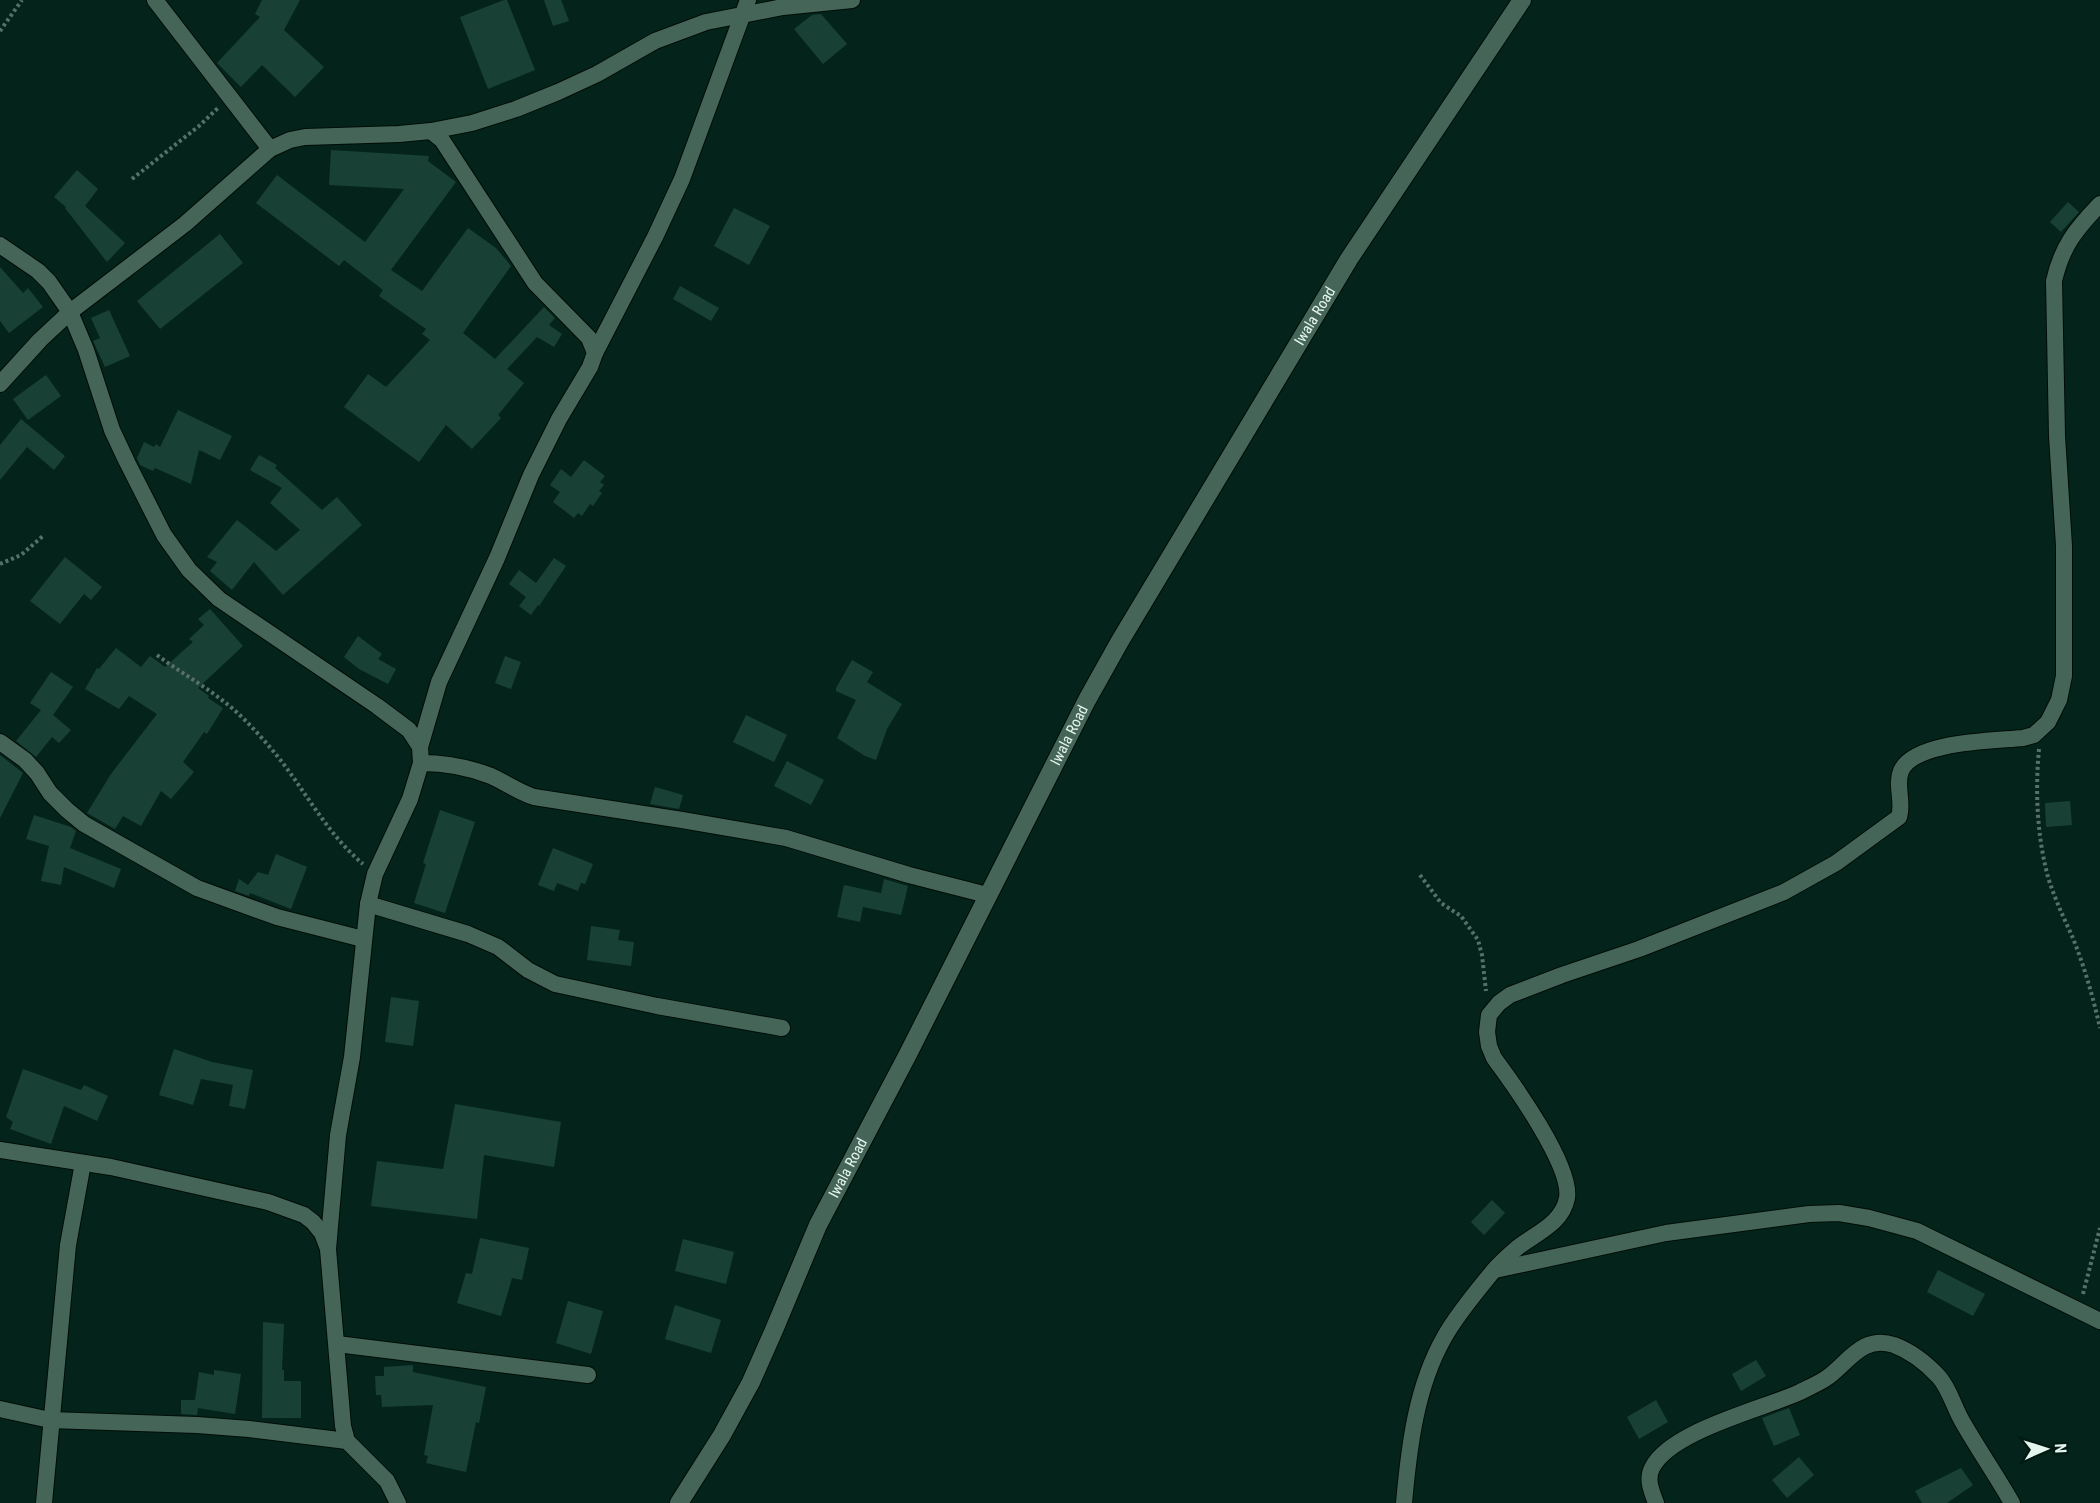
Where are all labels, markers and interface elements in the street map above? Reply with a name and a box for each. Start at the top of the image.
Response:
street label: Iwala Road [1290,284,1339,348]
street label: Iwala Road [1046,702,1092,768]
street label: Iwala Road [825,1135,871,1201]
north arrow [2016,1419,2076,1479]
text: N [2051,1443,2070,1454]

